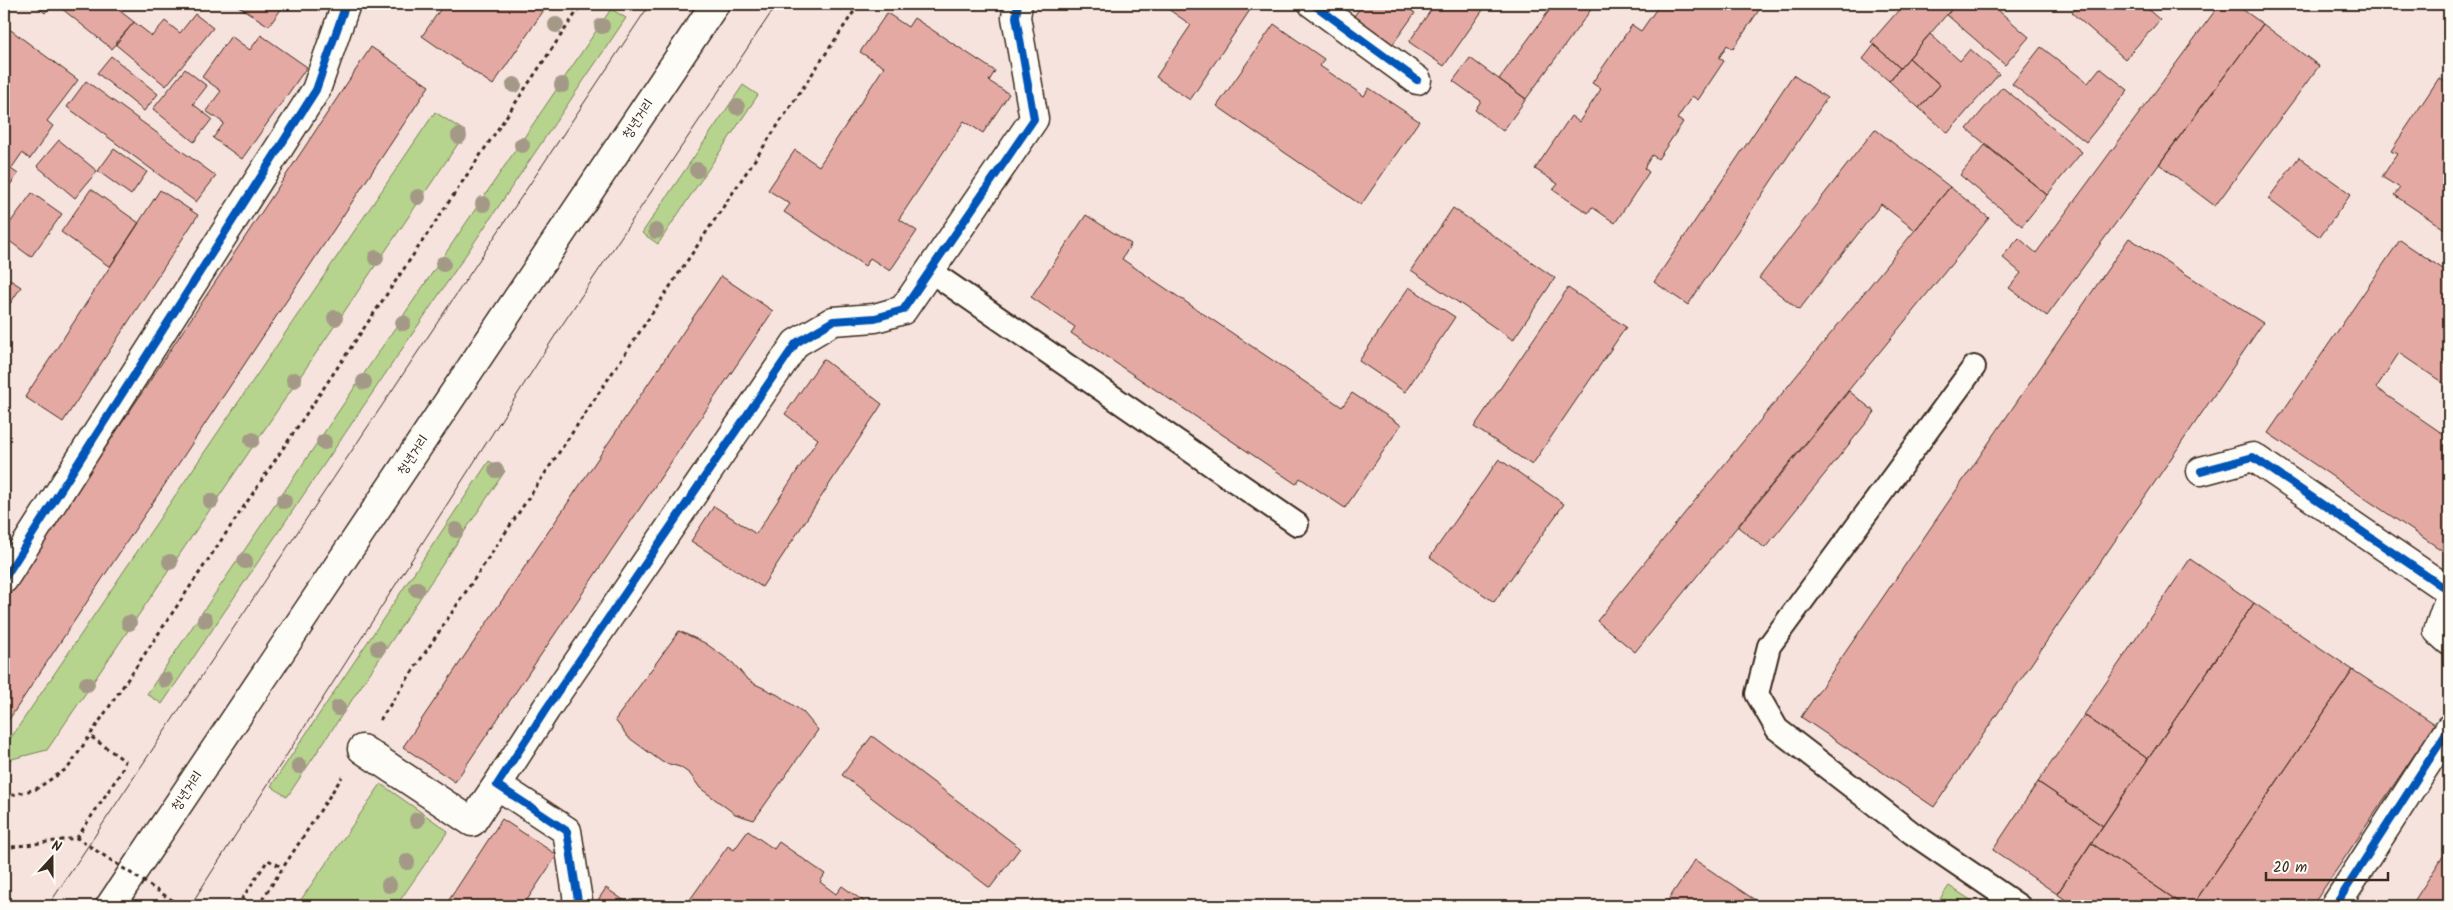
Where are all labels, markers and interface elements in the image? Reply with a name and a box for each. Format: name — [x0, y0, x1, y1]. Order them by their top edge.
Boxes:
street label: 청년거리 — [616, 94, 660, 144]
street label: 청년거리 — [391, 430, 435, 480]
street label: 청년거리 — [165, 766, 209, 816]
north arrow — [28, 832, 78, 882]
text: N — [48, 835, 65, 859]
scale bar — [2266, 850, 2388, 882]
text: 20 m — [2273, 856, 2307, 880]

